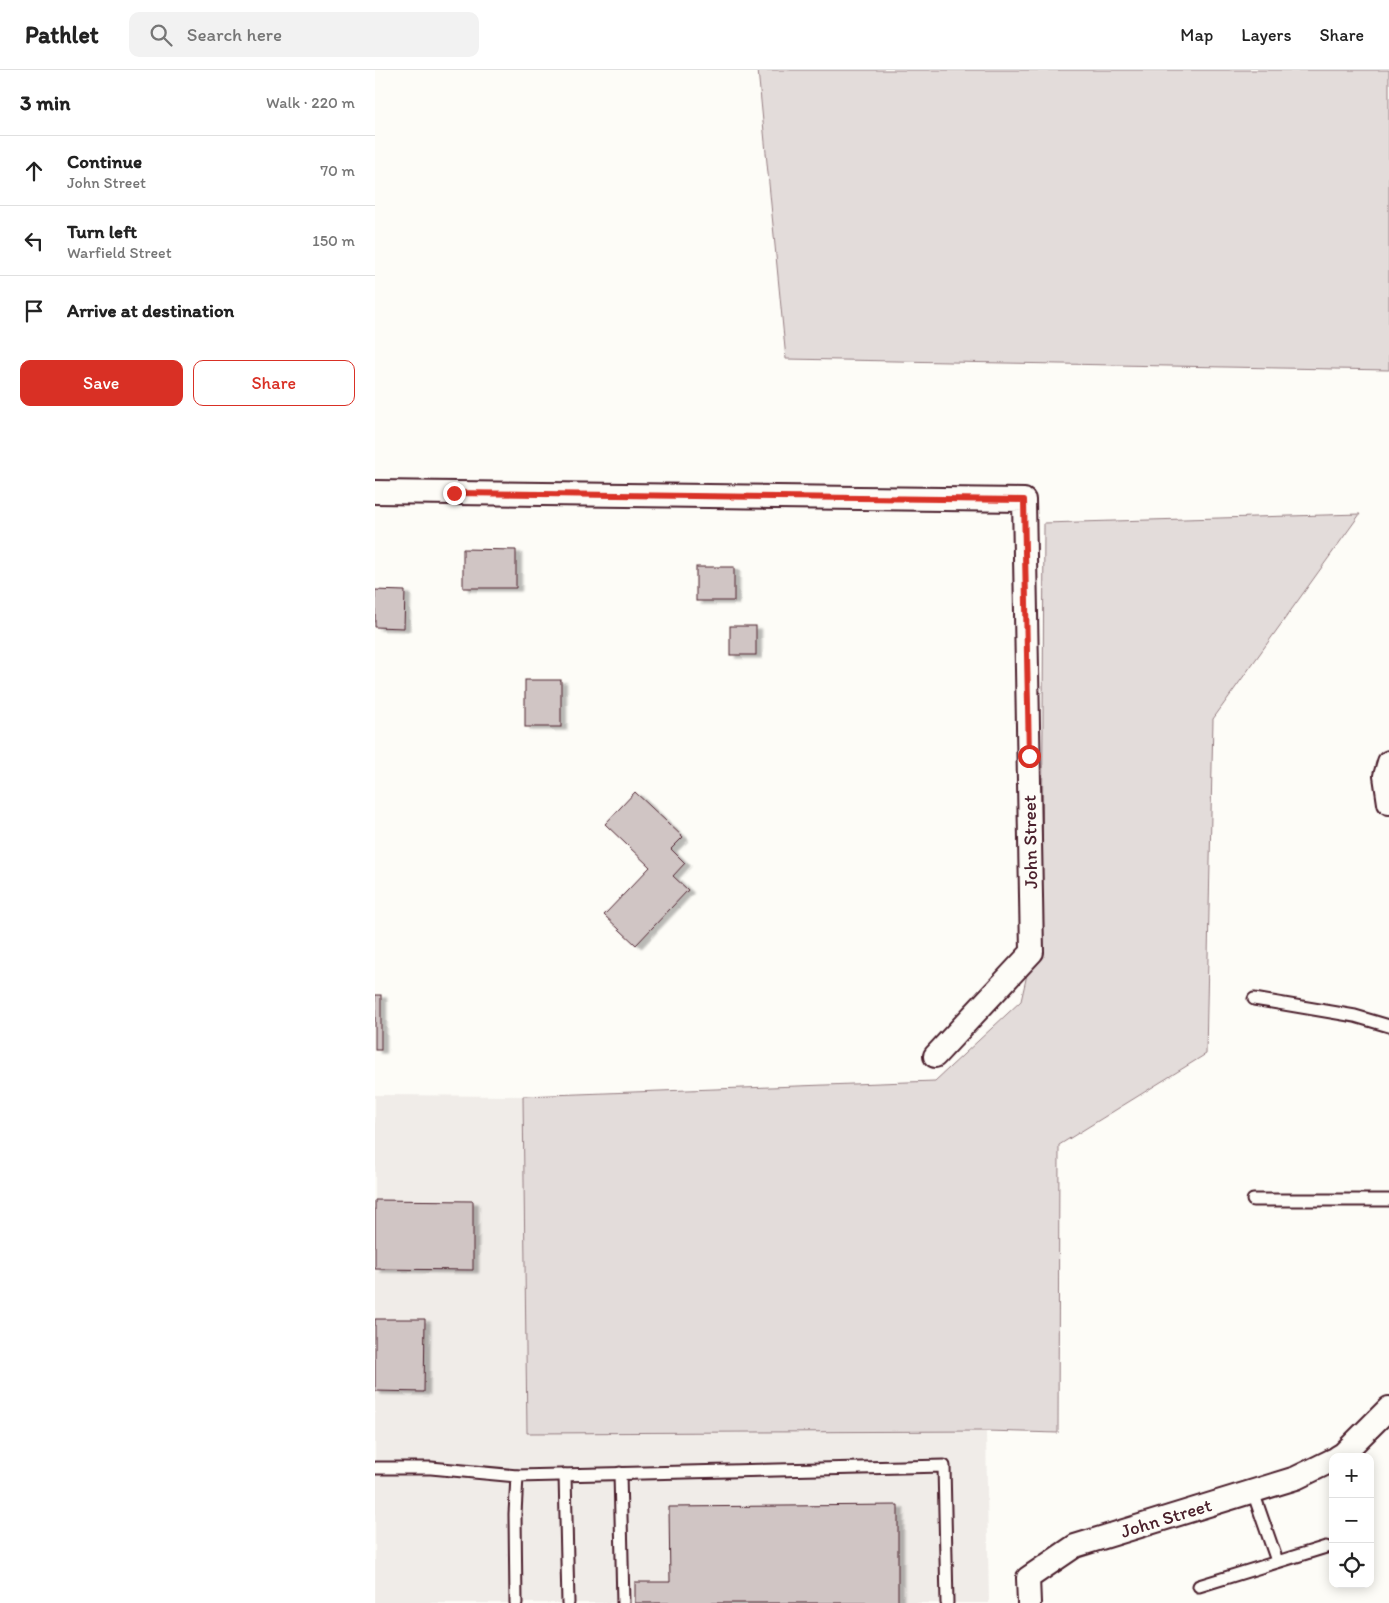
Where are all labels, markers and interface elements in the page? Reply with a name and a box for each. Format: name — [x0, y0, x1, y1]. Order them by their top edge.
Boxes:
search box — [129, 12, 479, 57]
text: Pathlet — [25, 20, 99, 49]
icon: search — [147, 21, 175, 49]
text: Search here — [187, 23, 282, 46]
text: Map — [1180, 24, 1213, 46]
text: Layers — [1241, 24, 1291, 46]
text: Share — [1319, 24, 1364, 46]
text: 3 min — [20, 90, 70, 115]
text: Walk · 220 m — [266, 93, 355, 112]
text: Continue — [67, 150, 142, 173]
icon: ahead — [20, 157, 48, 185]
text: 70 m — [320, 161, 355, 180]
text: John Street — [67, 173, 146, 192]
text: Turn left — [67, 220, 137, 243]
icon: left — [20, 227, 48, 255]
text: 150 m — [312, 231, 355, 250]
text: Warfield Street — [67, 243, 172, 262]
icon: arrive — [20, 297, 48, 325]
text: Arrive at destination — [67, 299, 234, 322]
button: Save — [20, 360, 183, 406]
button: Share — [193, 360, 355, 406]
route end — [443, 482, 466, 505]
route start — [1018, 745, 1041, 768]
street label: John Street — [1018, 795, 1042, 889]
map controls — [1329, 1453, 1374, 1588]
button: + — [1329, 1453, 1374, 1498]
street label: John Street — [1118, 1493, 1214, 1543]
button: − — [1329, 1498, 1374, 1543]
button: locate — [1329, 1543, 1374, 1588]

